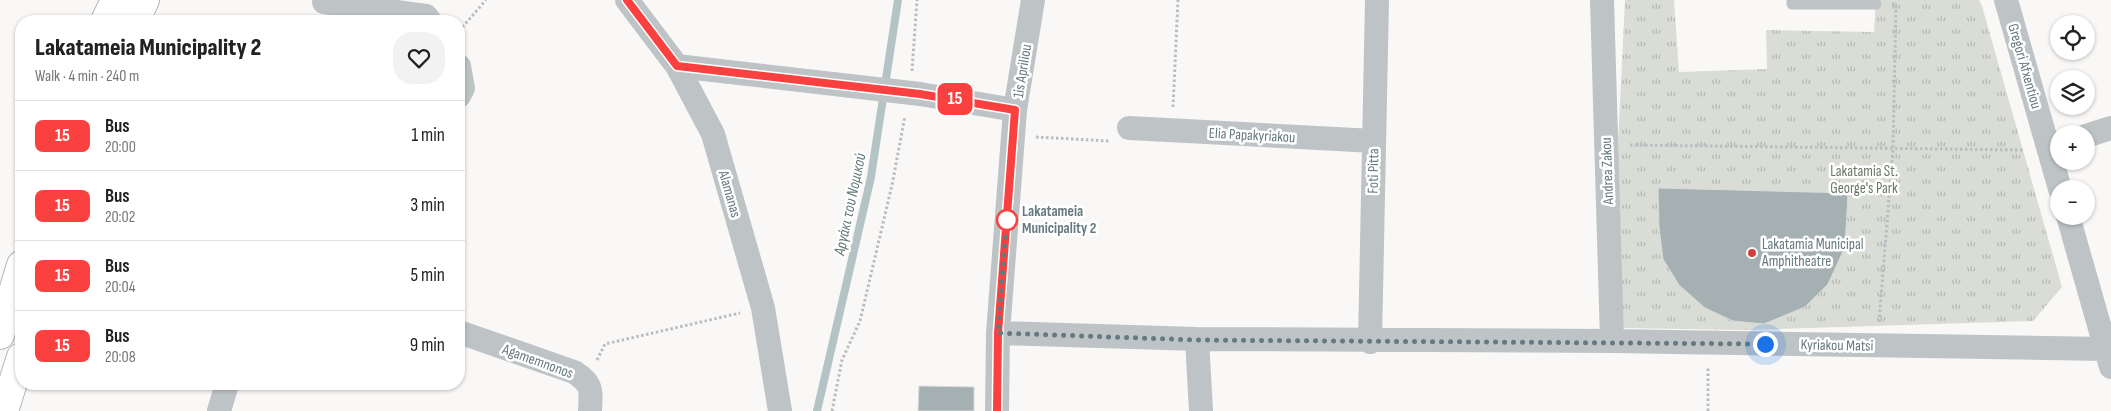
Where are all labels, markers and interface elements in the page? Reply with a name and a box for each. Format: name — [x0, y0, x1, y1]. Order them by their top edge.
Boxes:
map controls — [2050, 15, 2095, 225]
button: locate — [2050, 15, 2095, 60]
street label: Gregori Afxentiou — [2003, 21, 2046, 111]
button: heart — [393, 32, 445, 84]
text: Lakatameia Municipality 2 — [35, 33, 261, 62]
street label: 1is Apriliou — [1009, 43, 1036, 99]
text: Walk · 4 min · 240 m — [35, 67, 139, 86]
button: layers — [2050, 70, 2095, 115]
line badge: 15 — [932, 83, 978, 115]
text: 15 — [948, 88, 963, 109]
text: Bus — [105, 115, 130, 138]
text: 1 min — [411, 124, 445, 147]
street label: Elia Papakyriakou — [1208, 124, 1296, 147]
text: 15 — [55, 125, 70, 146]
button: + — [2050, 125, 2095, 170]
street label: Andrea Zakou — [1597, 137, 1618, 206]
text: 20:00 — [105, 138, 136, 157]
street label: Foti Pitta — [1364, 148, 1383, 194]
water label: Αργάκι του Νομικού — [830, 151, 871, 258]
park label: Lakatamia St. George's Park — [1830, 162, 1898, 198]
street label: Alamanas — [713, 167, 745, 220]
button: − — [2050, 180, 2095, 225]
text: Bus — [105, 185, 130, 208]
text: 3 min — [410, 194, 445, 217]
text: 15 — [55, 195, 70, 216]
place label: Lakatameia Municipality 2 — [1022, 202, 1096, 238]
text: 20:02 — [105, 208, 135, 227]
marker: Lakatameia Municipality 2 — [996, 209, 1018, 231]
place label: Lakatamia Municipal Amphitheatre — [1761, 235, 1864, 271]
marker: Lakatamia Municipal Amphitheatre — [1746, 247, 1758, 259]
text: Bus — [105, 255, 130, 278]
text: 5 min — [410, 264, 445, 287]
text: 15 — [55, 265, 70, 286]
text: 20:04 — [105, 278, 135, 297]
text: Bus — [105, 325, 130, 348]
your location — [1753, 332, 1778, 357]
text: 9 min — [410, 334, 445, 357]
text: 15 — [55, 335, 70, 356]
street label: Kyriakou Matsi — [1800, 335, 1874, 356]
street label: Agamemnonos — [499, 340, 576, 383]
text: 20:08 — [105, 348, 136, 367]

